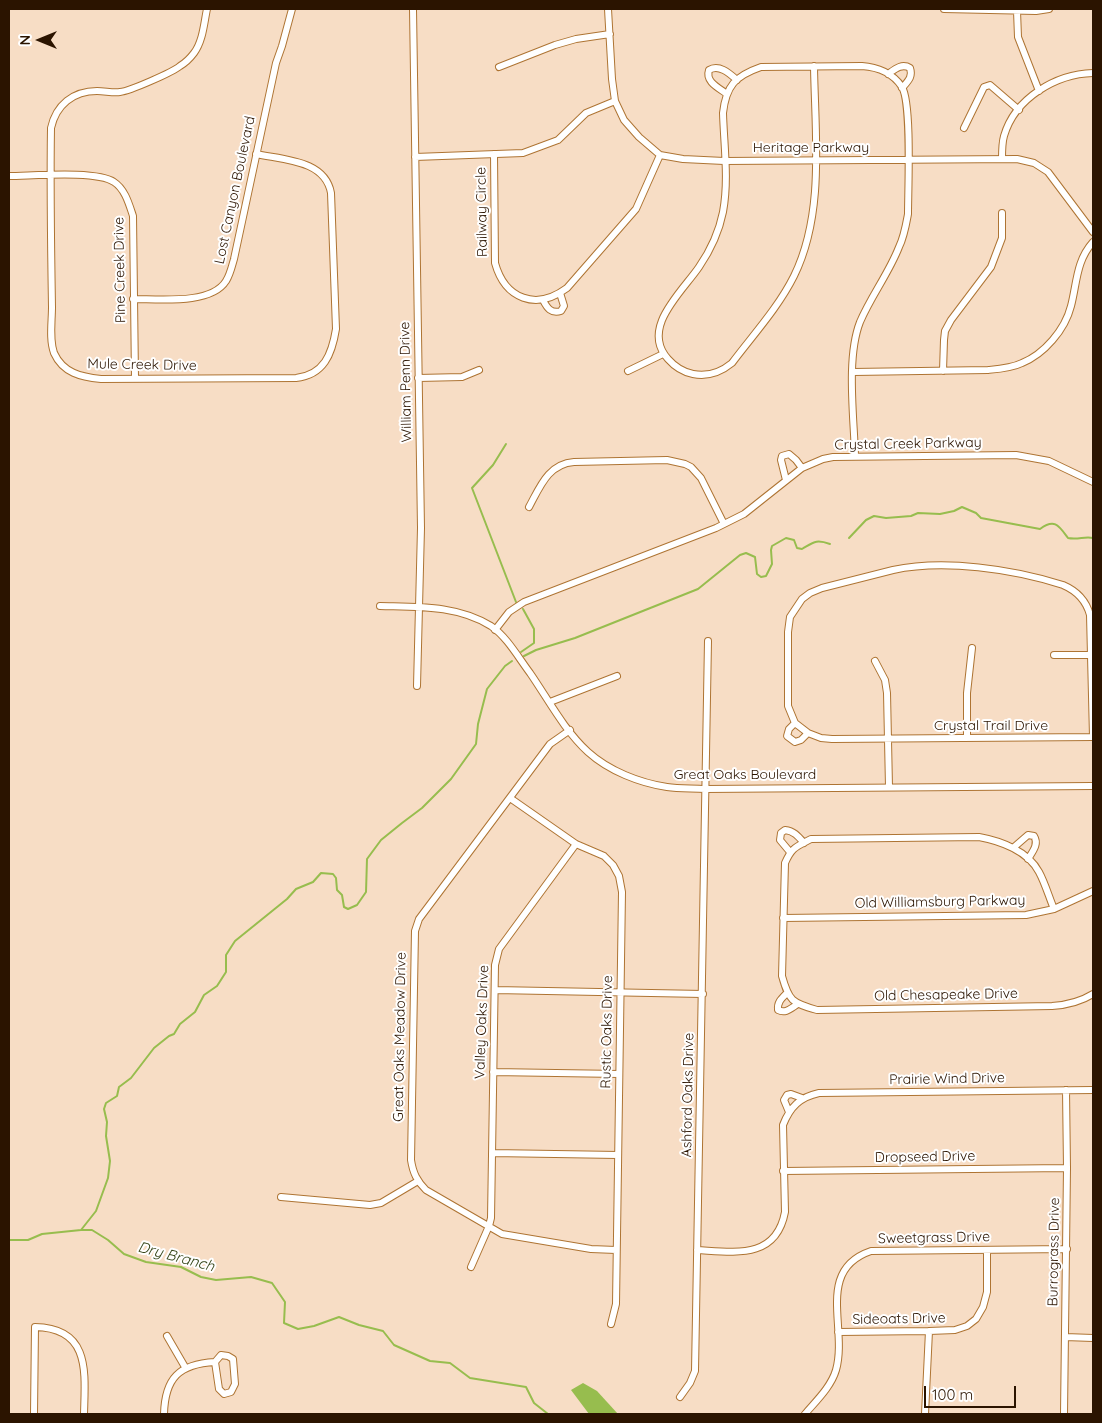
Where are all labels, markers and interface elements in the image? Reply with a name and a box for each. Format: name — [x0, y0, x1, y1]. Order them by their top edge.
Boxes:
north arrow — [15, 15, 65, 65]
text: N — [16, 35, 34, 45]
street label: Lost Canyon Boulevard — [211, 114, 259, 266]
street label: Heritage Parkway — [753, 140, 869, 156]
street label: Railway Circle — [473, 167, 491, 257]
street label: Pine Creek Drive — [111, 217, 129, 323]
street label: William Penn Drive — [397, 321, 415, 443]
street label: Mule Creek Drive — [87, 356, 197, 374]
street label: Crystal Creek Parkway — [834, 434, 982, 454]
street label: Crystal Trail Drive — [934, 718, 1048, 734]
street label: Great Oaks Boulevard — [674, 767, 816, 783]
street label: Old Williamsburg Parkway — [855, 892, 1025, 912]
street label: Great Oaks Meadow Drive — [390, 952, 410, 1122]
street label: Valley Oaks Drive — [472, 965, 492, 1079]
street label: Rustic Oaks Drive — [598, 975, 616, 1089]
street label: Old Chesapeake Drive — [874, 985, 1018, 1005]
street label: Ashford Oaks Drive — [679, 1033, 697, 1157]
street label: Prairie Wind Drive — [889, 1070, 1005, 1088]
street label: Dropseed Drive — [875, 1148, 975, 1166]
street label: Burrograss Drive — [1045, 1197, 1063, 1307]
street label: Sweetgrass Drive — [878, 1229, 990, 1247]
water label: Dry Branch — [136, 1238, 216, 1276]
street label: Sideoats Drive — [852, 1310, 946, 1328]
scale bar — [927, 1376, 1020, 1408]
text: 100 m — [932, 1385, 973, 1404]

